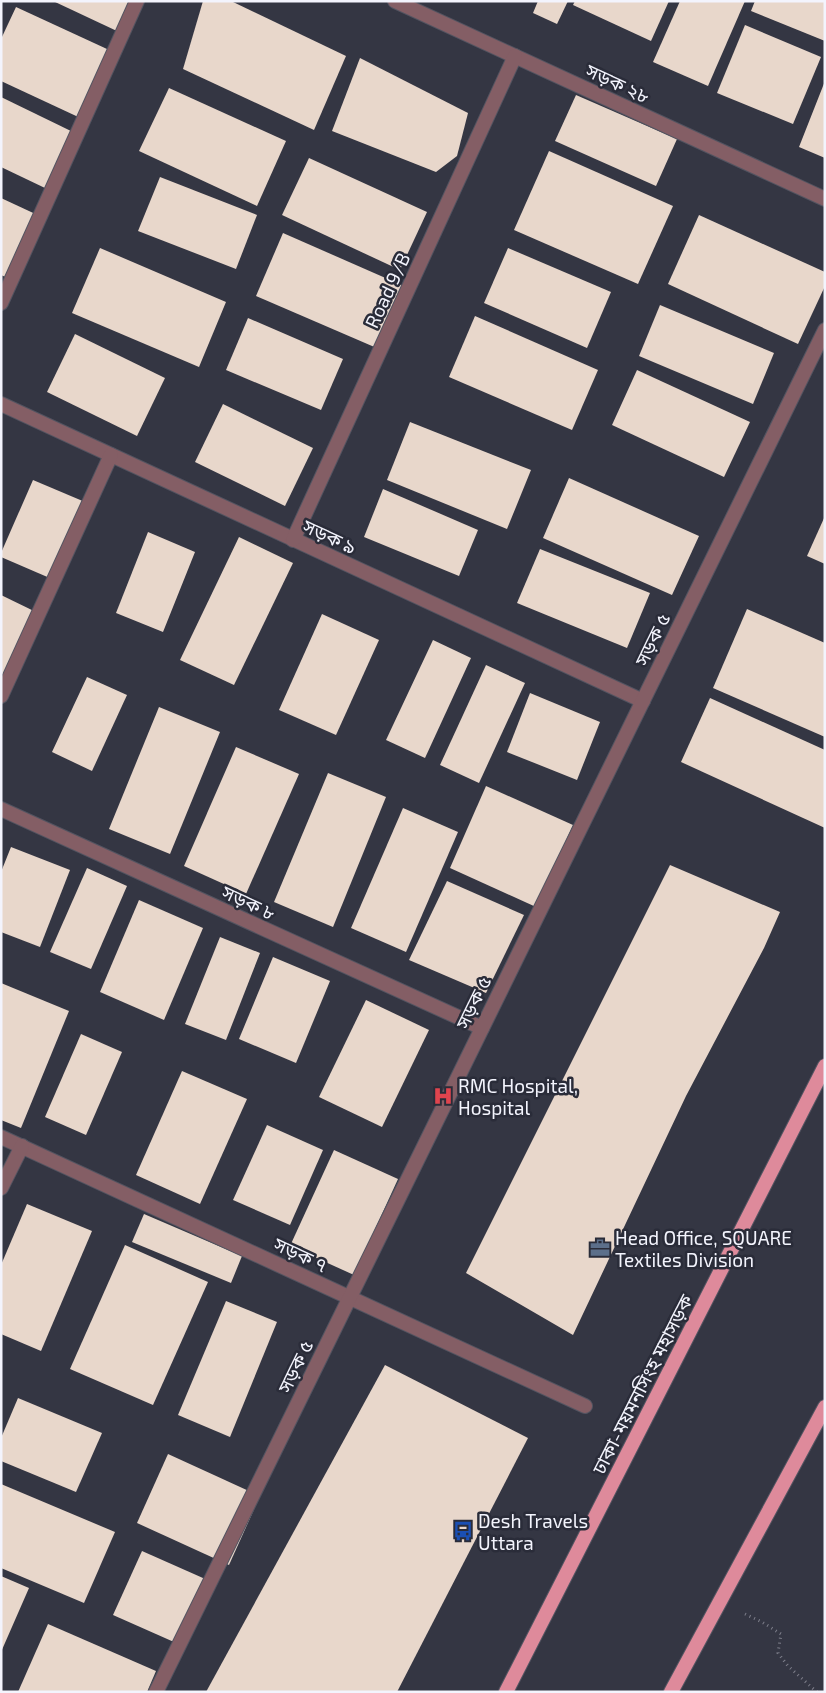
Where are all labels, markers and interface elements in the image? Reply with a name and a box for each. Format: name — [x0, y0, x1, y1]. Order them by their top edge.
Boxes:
street label: সড়ক ২৮ — [582, 58, 653, 108]
street label: Road 9/B — [360, 249, 414, 331]
street label: সড়ক ৯ — [299, 513, 360, 558]
street label: সড়ক ৫ — [629, 609, 675, 670]
street label: সড়ক ৮ — [218, 879, 279, 924]
street label: সড়ক ৫ — [450, 972, 496, 1033]
place label: RMC Hospital, Hospital — [458, 1074, 578, 1119]
hospital icon: RMC Hospital, Hospital — [432, 1085, 454, 1107]
place label: Head Office, SQUARE Textiles Division — [615, 1226, 792, 1271]
street label: সড়ক ৭ — [270, 1231, 331, 1276]
office icon: Head Office, SQUARE Textiles Division — [589, 1237, 611, 1259]
street label: ঢাকা-ময়মনসিংহ মহাসড়ক — [586, 1290, 698, 1478]
street label: সড়ক ৫ — [272, 1336, 318, 1397]
place label: Desh Travels Uttara — [478, 1509, 588, 1554]
bus stop icon: Desh Travels Uttara — [452, 1520, 474, 1542]

